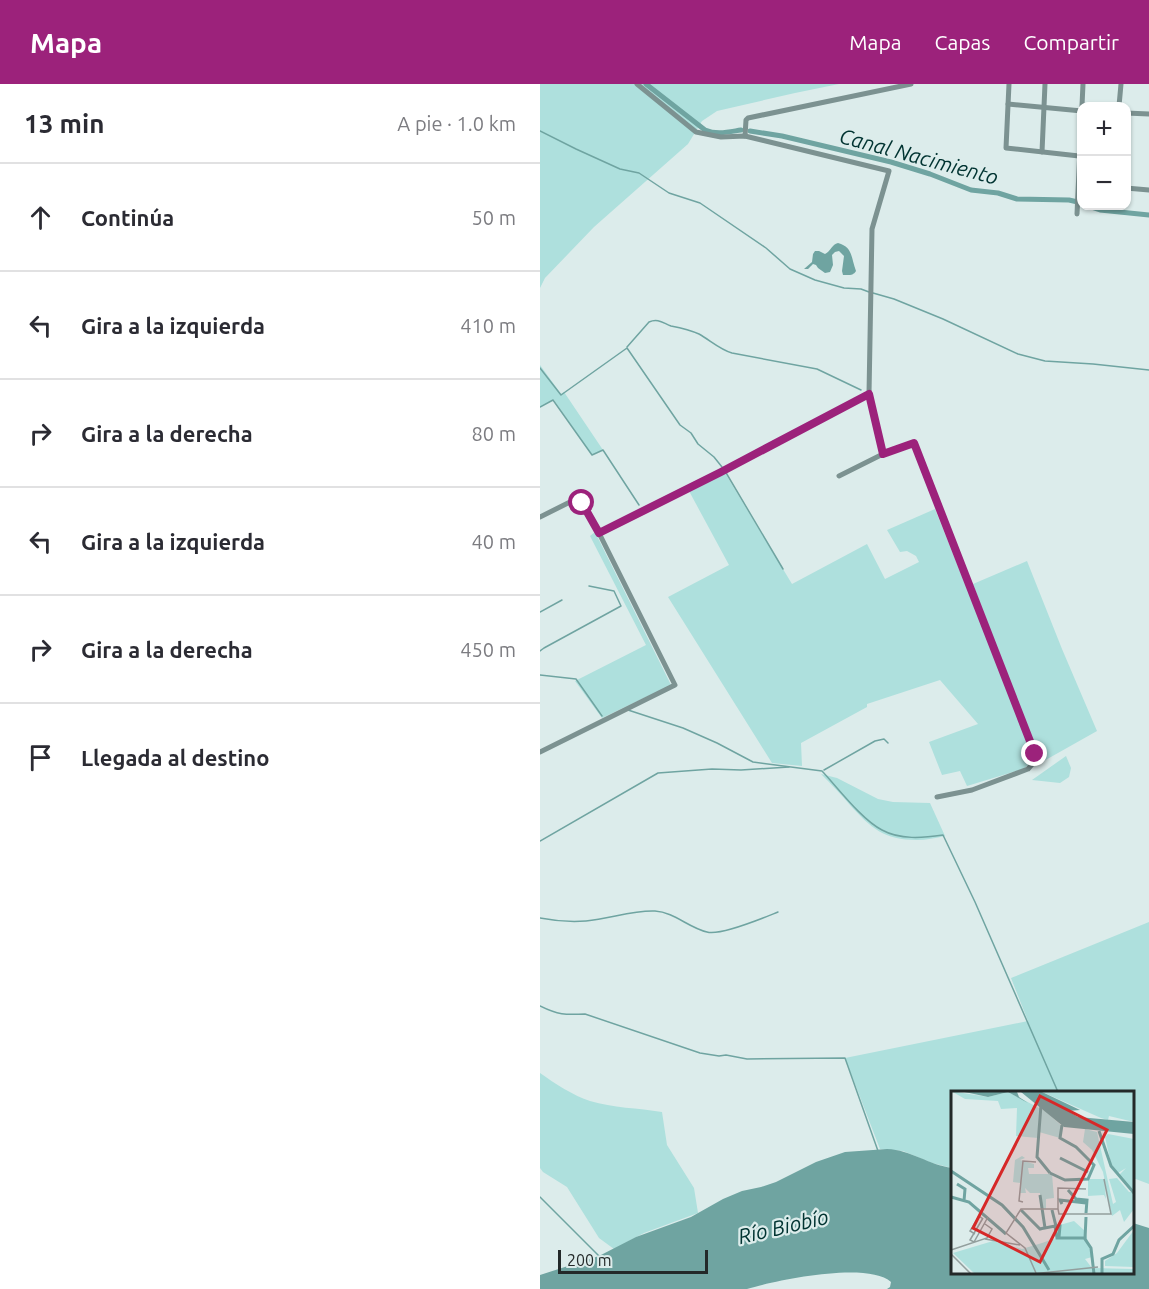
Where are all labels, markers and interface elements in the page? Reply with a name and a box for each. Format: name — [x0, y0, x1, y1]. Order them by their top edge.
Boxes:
text: Mapa — [30, 27, 102, 58]
text: Mapa — [849, 30, 901, 54]
text: Capas — [934, 30, 990, 54]
text: Compartir — [1023, 30, 1119, 54]
map controls — [1077, 102, 1131, 210]
button: + — [1077, 102, 1131, 156]
text: 13 min — [24, 109, 104, 138]
text: A pie · 1.0 km — [397, 112, 516, 135]
water label: Canal Nacimiento — [837, 123, 1001, 189]
button: − — [1077, 156, 1131, 210]
icon: ahead — [24, 201, 57, 234]
text: Continúa — [81, 205, 174, 230]
text: 50 m — [472, 206, 516, 229]
icon: left — [24, 309, 57, 342]
text: Gira a la izquierda — [81, 313, 265, 338]
text: 410 m — [460, 314, 516, 337]
icon: right — [24, 417, 57, 450]
text: Gira a la derecha — [81, 421, 253, 446]
text: 80 m — [472, 422, 516, 445]
route start — [568, 489, 594, 515]
icon: left — [24, 525, 57, 558]
text: Gira a la izquierda — [81, 529, 265, 554]
text: 40 m — [472, 530, 516, 553]
icon: right — [24, 633, 57, 666]
text: Gira a la derecha — [81, 637, 253, 662]
text: 450 m — [460, 638, 516, 661]
route end — [1021, 740, 1047, 766]
icon: arrive — [24, 741, 57, 774]
text: Llegada al destino — [81, 745, 269, 770]
inset map — [951, 1091, 1134, 1274]
water label: Río Biobío — [735, 1204, 831, 1248]
scale bar — [558, 1247, 708, 1274]
text: 200 m — [567, 1251, 612, 1269]

